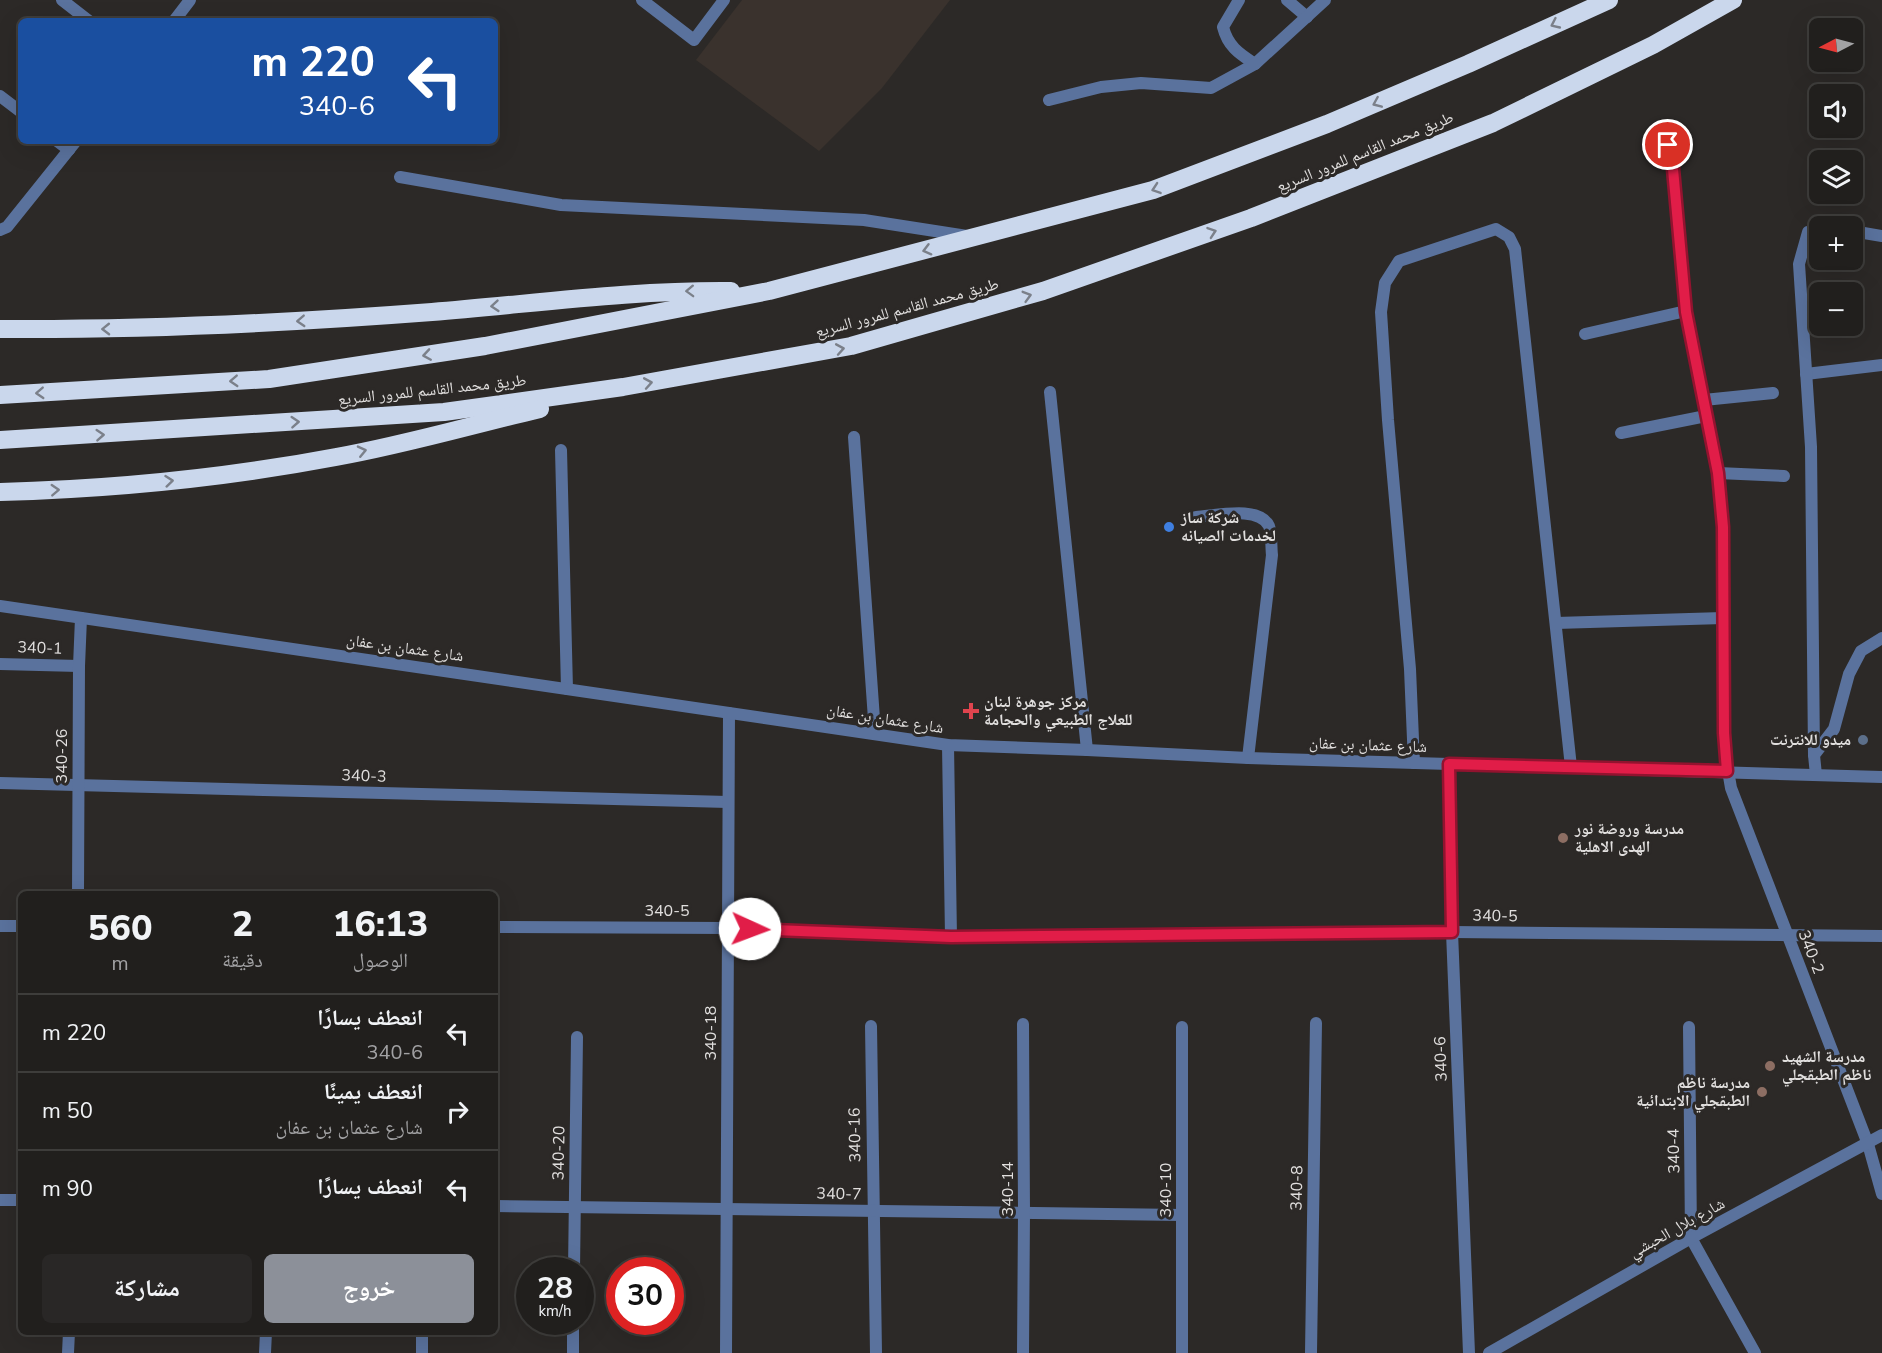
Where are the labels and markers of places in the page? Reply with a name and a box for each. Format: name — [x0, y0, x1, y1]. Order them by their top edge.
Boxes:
pin — [1642, 119, 1693, 170]
place label: شركة ساز لخدمات الصيانه — [1180, 507, 1276, 547]
marker: شركة ساز لخدمات الصيانه — [1162, 520, 1176, 534]
place label: مركز جوهرة لبنان للعلاج الطبيعي والحجامة — [984, 691, 1132, 732]
marker: مركز جوهرة لبنان للعلاج الطبيعي والحجامة — [962, 702, 980, 720]
place label: ميدو للانترنت — [1770, 729, 1851, 751]
marker: ميدو للانترنت — [1856, 733, 1870, 747]
place label: مدرسة وروضة نور الهدى الاهلية — [1574, 818, 1684, 858]
marker: مدرسة وروضة نور الهدى الاهلية — [1556, 831, 1570, 845]
place label: مدرسة الشهيد ناظم الطبقجلي — [1782, 1046, 1871, 1087]
marker: مدرسة الشهيد ناظم الطبقجلي — [1763, 1059, 1777, 1073]
place label: مدرسة ناظم الطبقجلي الابتدائية — [1636, 1072, 1750, 1113]
marker: مدرسة ناظم الطبقجلي الابتدائية — [1755, 1085, 1769, 1099]

